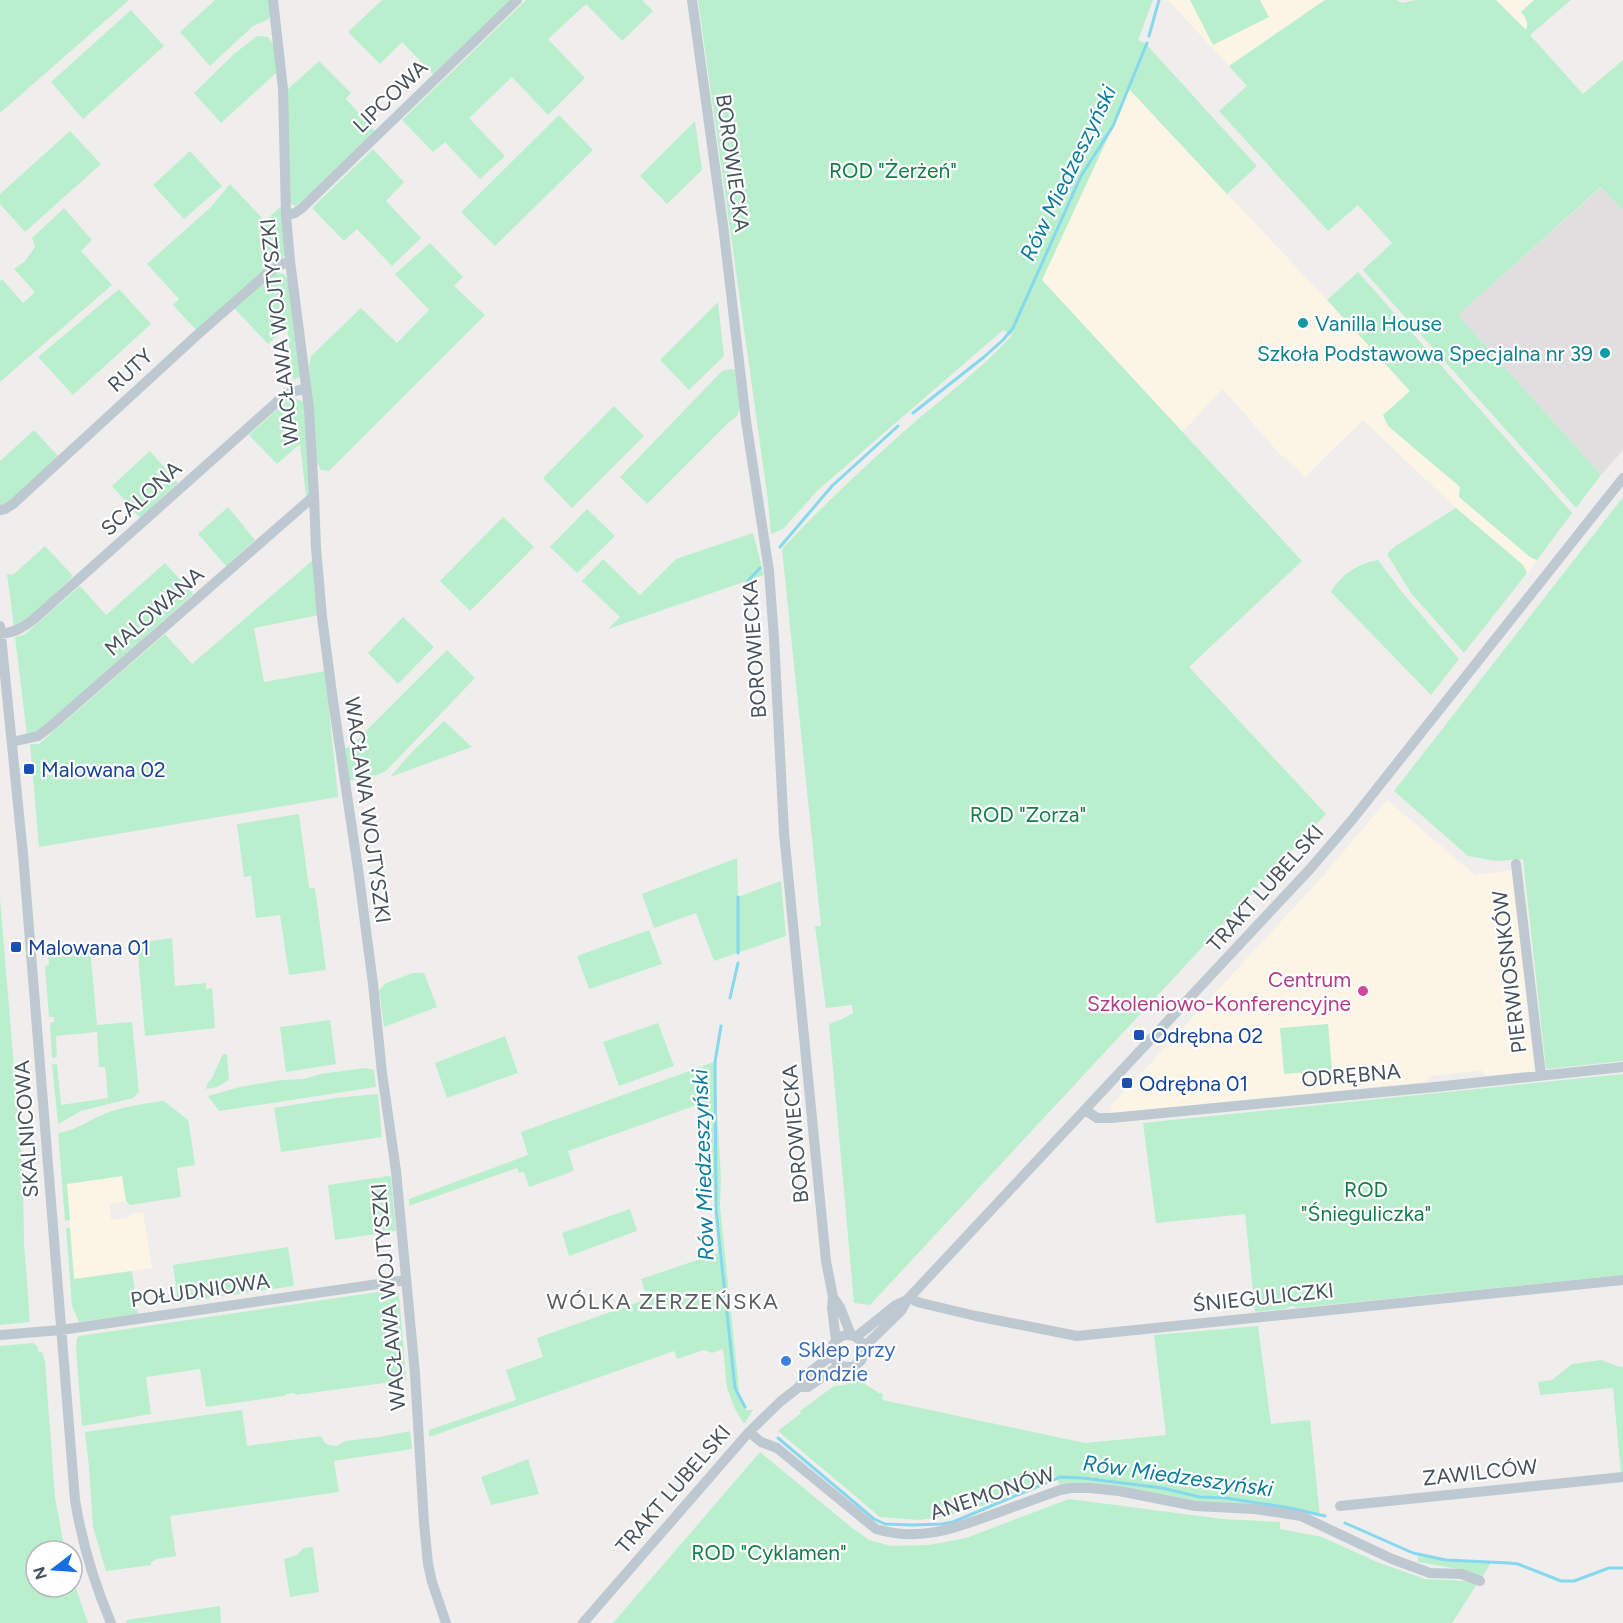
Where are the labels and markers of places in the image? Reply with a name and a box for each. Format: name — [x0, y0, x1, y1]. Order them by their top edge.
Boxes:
place label: Vanilla House — [1315, 311, 1442, 336]
marker: Vanilla House — [1296, 316, 1310, 330]
place label: Szkoła Podstawowa Specjalna nr 39 — [1257, 341, 1593, 366]
marker: Szkoła Podstawowa Specjalna nr 39 — [1598, 346, 1612, 360]
place label: Malowana 02 — [41, 757, 166, 782]
marker: Malowana 02 — [22, 762, 36, 776]
place label: Malowana 01 — [28, 935, 150, 960]
marker: Malowana 01 — [9, 940, 23, 954]
place label: Centrum Szkoleniowo-Konferencyjne — [1087, 967, 1351, 1016]
marker: Centrum Szkoleniowo-Konferencyjne — [1356, 984, 1370, 998]
place label: Odrębna 02 — [1151, 1023, 1263, 1048]
marker: Odrębna 02 — [1132, 1028, 1146, 1042]
place label: Odrębna 01 — [1139, 1071, 1248, 1096]
marker: Odrębna 01 — [1120, 1076, 1134, 1090]
place label: Sklep przy rondzie — [798, 1337, 896, 1386]
marker: Sklep przy rondzie — [779, 1354, 793, 1368]

